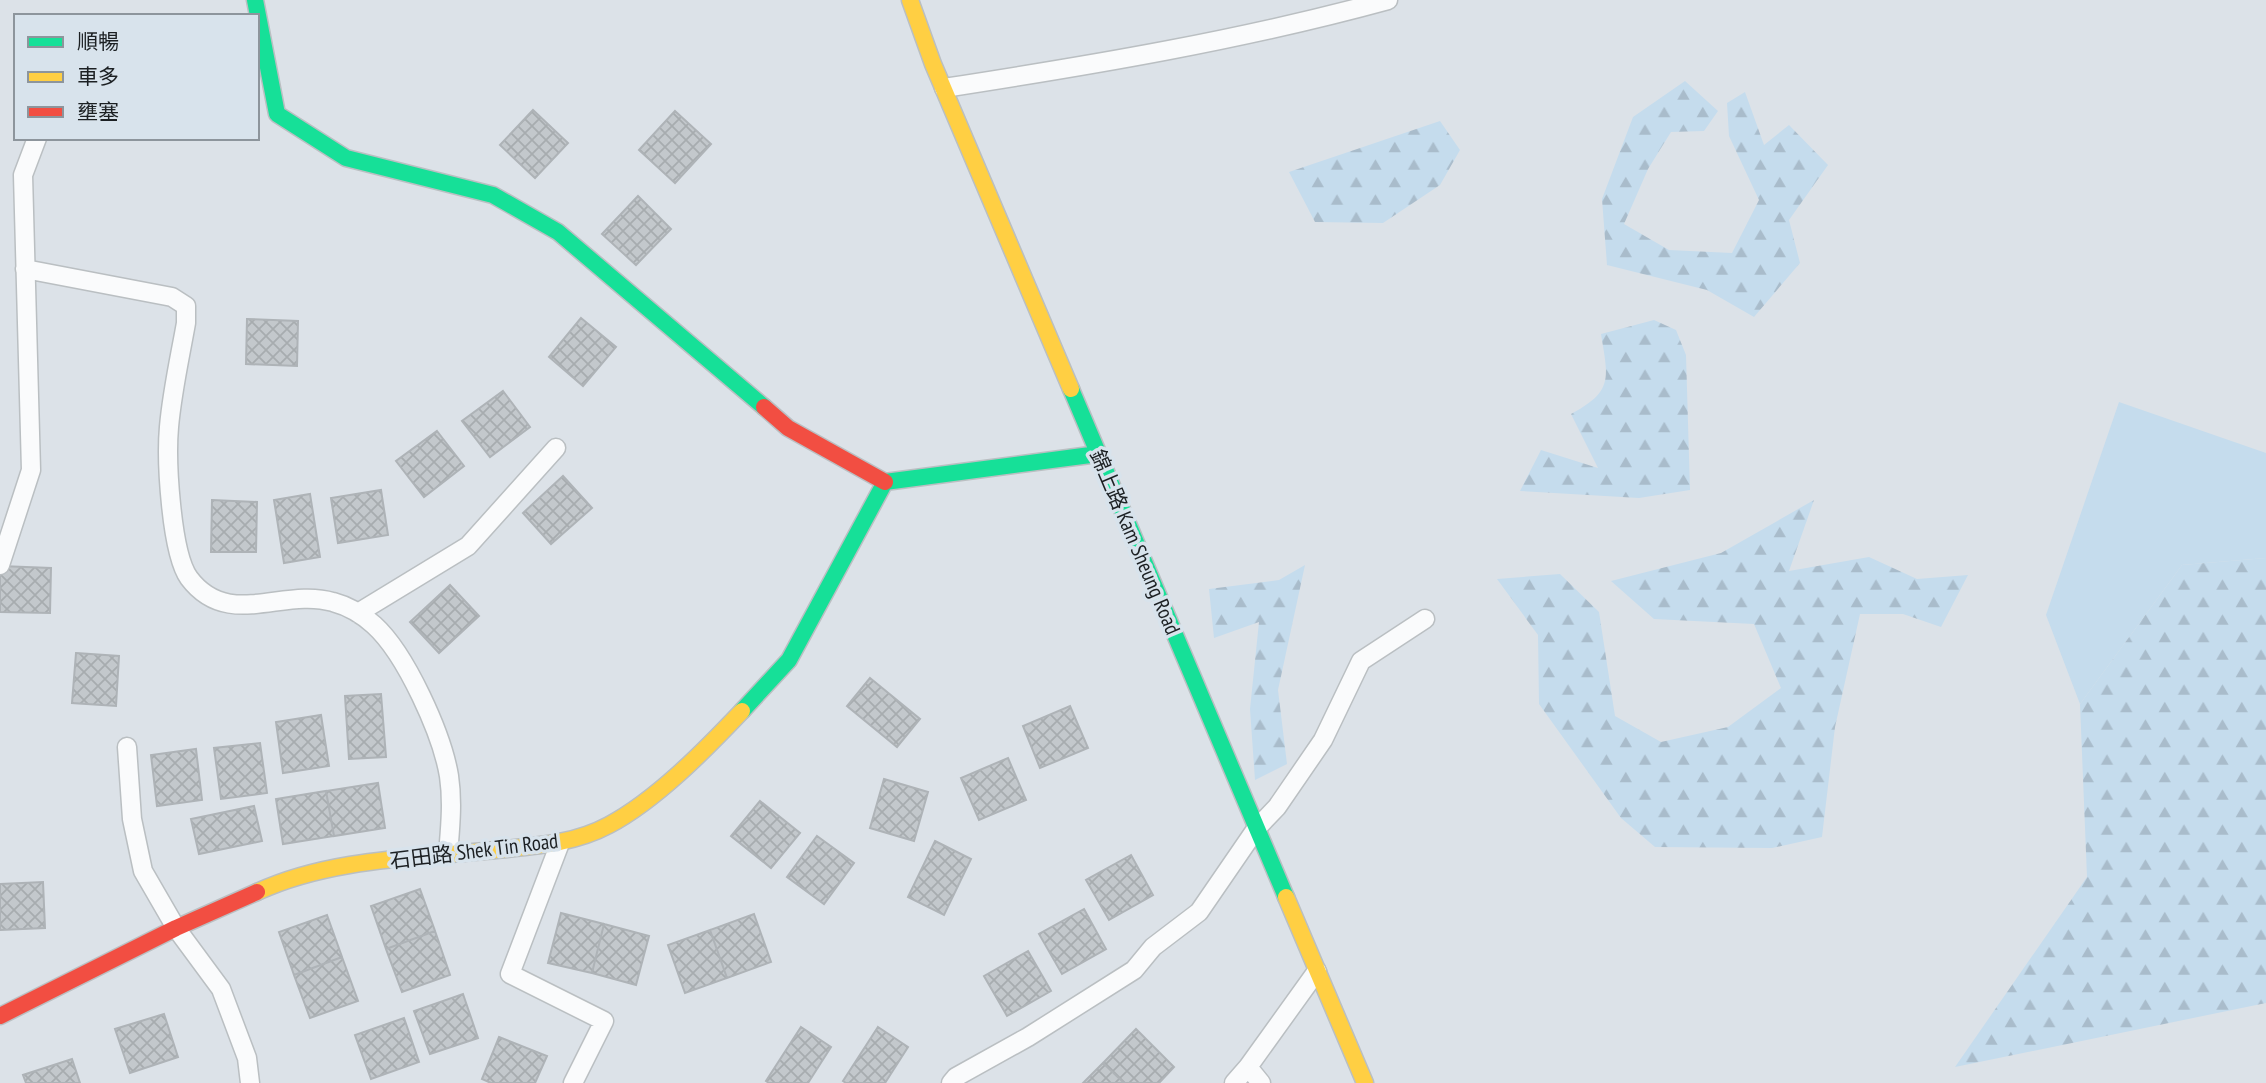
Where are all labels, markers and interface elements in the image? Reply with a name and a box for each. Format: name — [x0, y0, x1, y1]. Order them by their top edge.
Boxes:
legend — [14, 14, 259, 140]
text: 順暢 — [77, 28, 119, 55]
text: 車多 — [77, 63, 119, 90]
text: 壅塞 — [77, 98, 119, 125]
street label: 錦上路 Kam Sheung Road — [1084, 445, 1187, 638]
street label: 石田路 Shek Tin Road — [388, 827, 560, 874]

